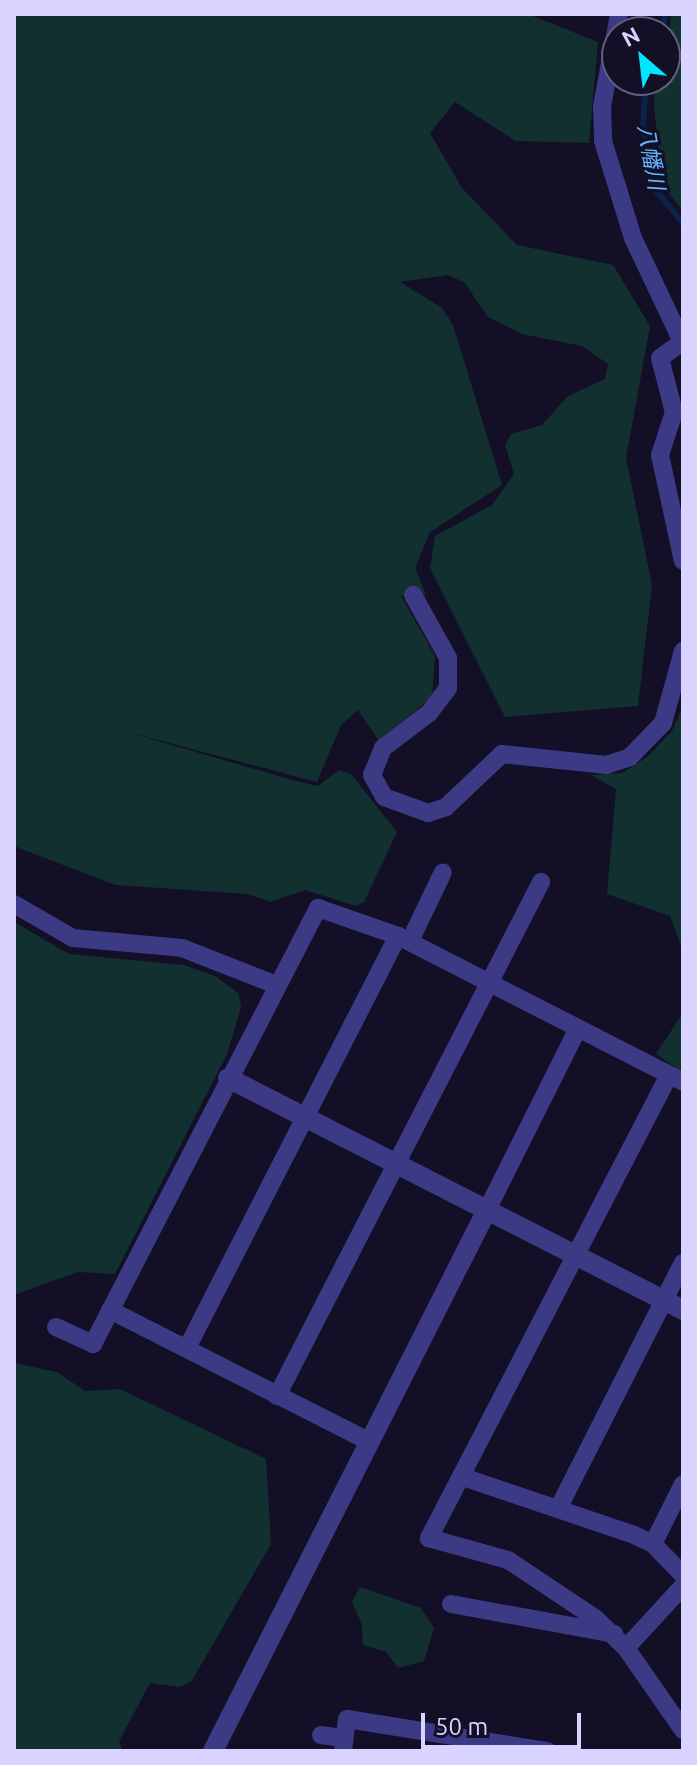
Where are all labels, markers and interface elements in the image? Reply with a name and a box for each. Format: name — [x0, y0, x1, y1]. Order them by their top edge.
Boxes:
north arrow — [601, 16, 681, 96]
text: N — [617, 21, 644, 51]
water label: 八幡川 — [633, 122, 671, 192]
scale bar — [425, 1697, 585, 1747]
text: 50 m — [435, 1713, 488, 1740]

